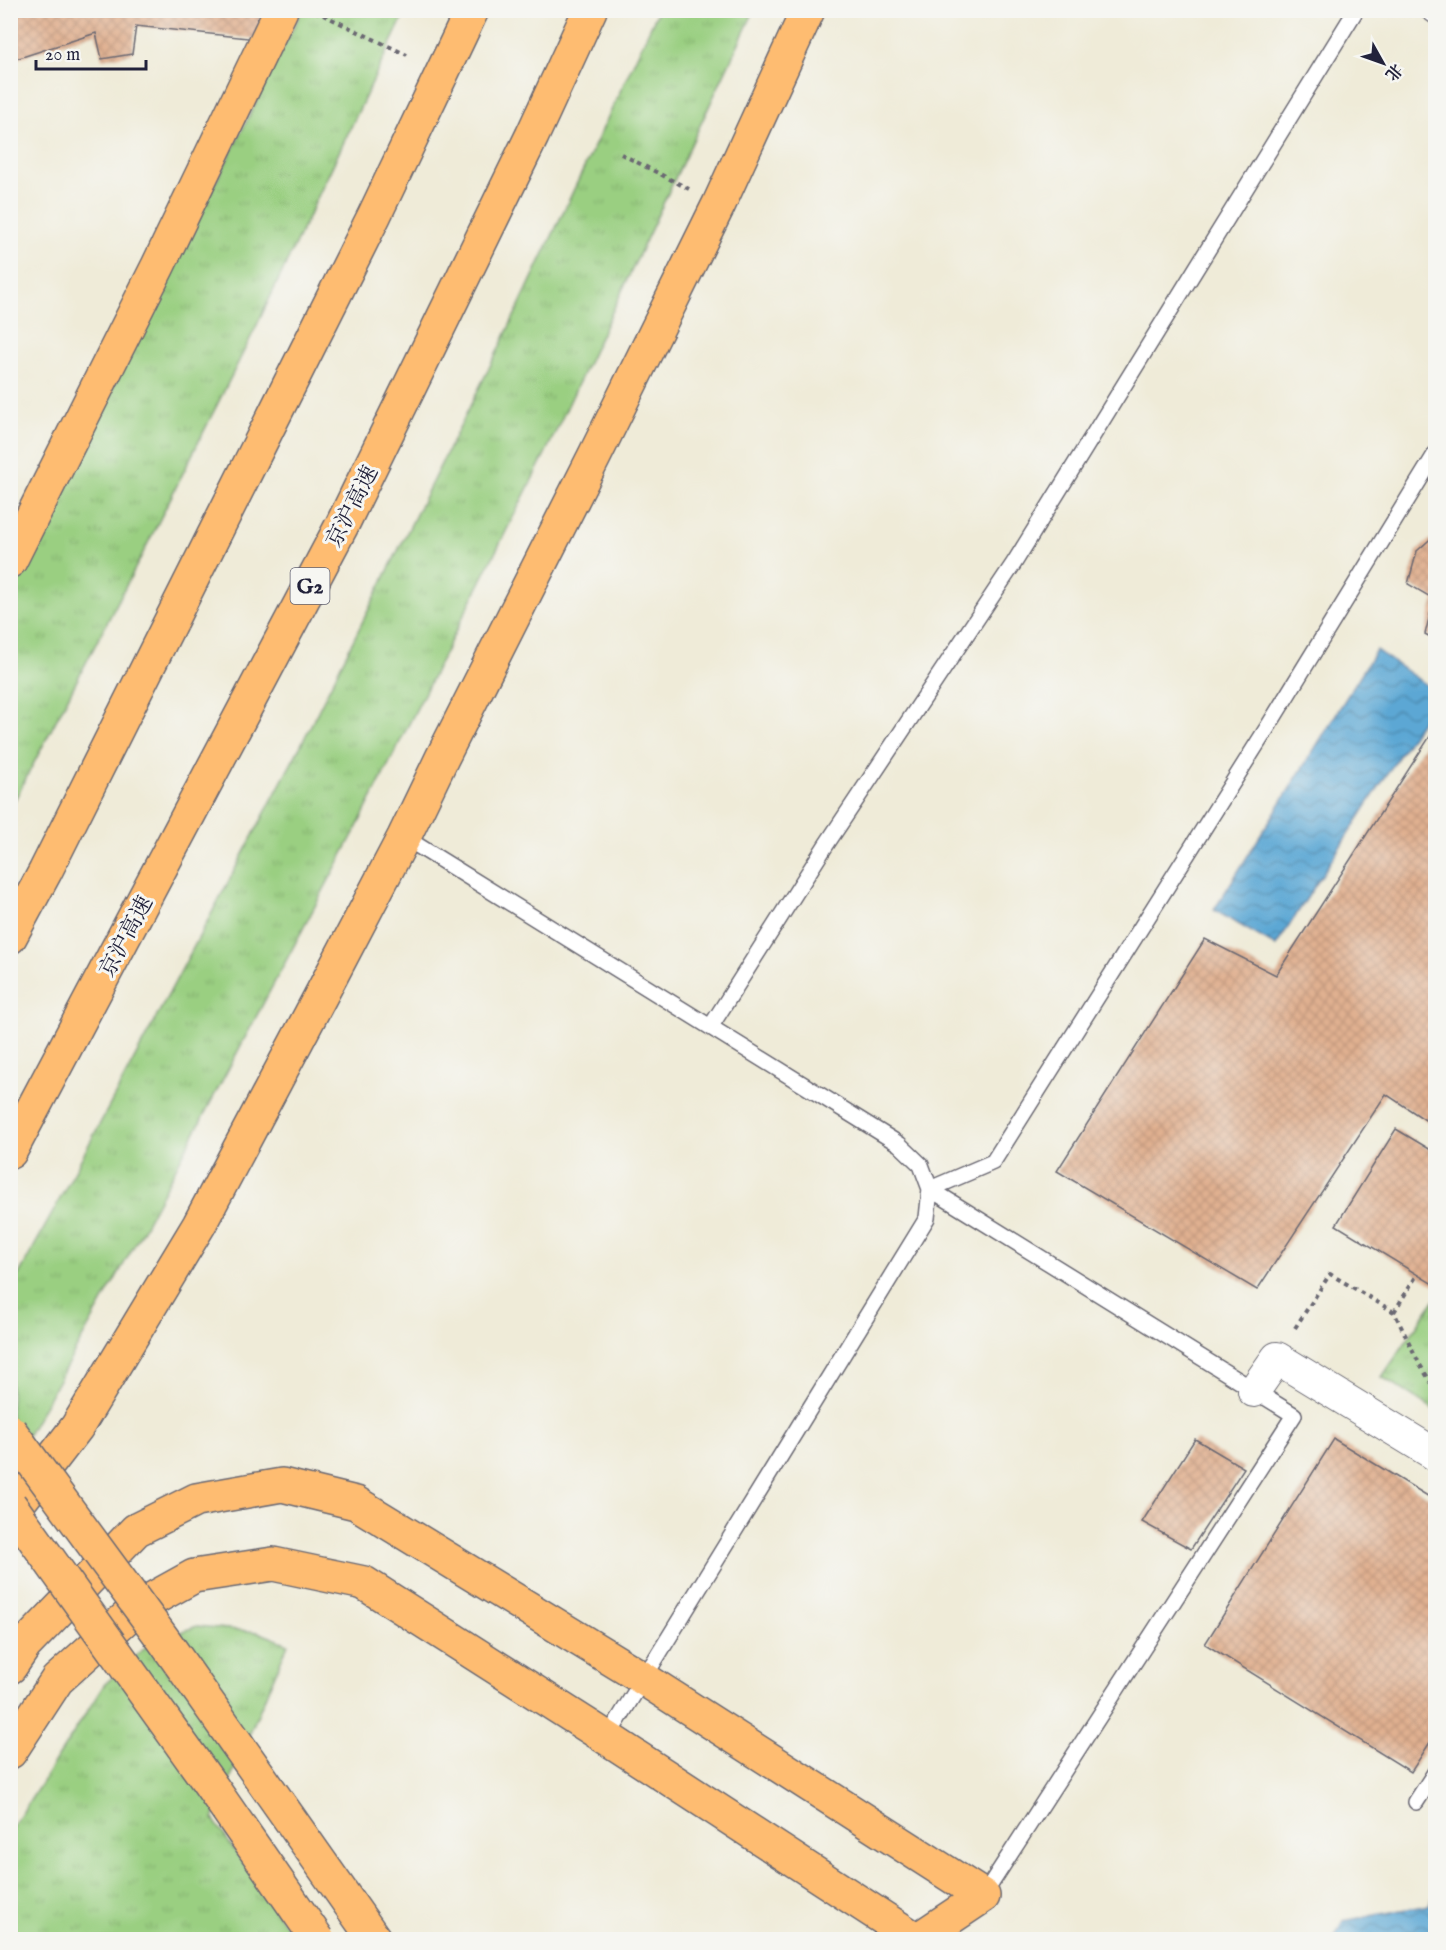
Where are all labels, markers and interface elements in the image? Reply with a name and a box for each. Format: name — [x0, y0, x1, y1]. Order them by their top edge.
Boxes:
scale bar — [36, 33, 146, 71]
north arrow — [1353, 33, 1413, 93]
text: 20 m — [45, 44, 80, 67]
text: 北 — [1380, 59, 1406, 84]
street label: 京沪高速 — [320, 461, 385, 552]
road number: G2 — [290, 568, 330, 604]
street label: 京沪高速 — [94, 892, 160, 982]

